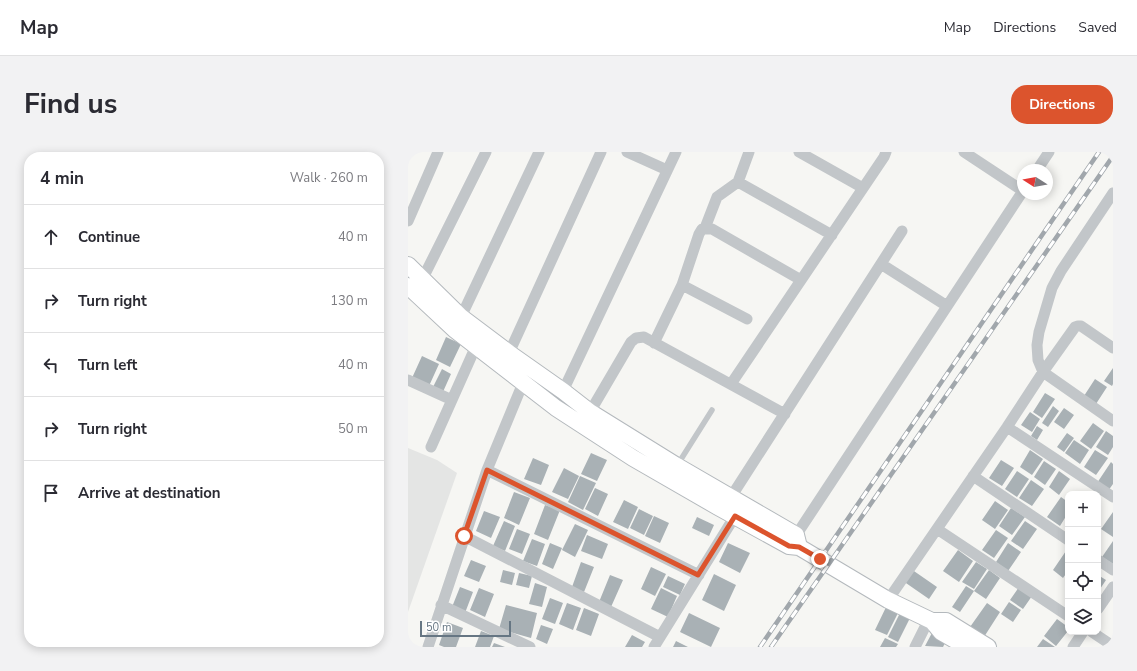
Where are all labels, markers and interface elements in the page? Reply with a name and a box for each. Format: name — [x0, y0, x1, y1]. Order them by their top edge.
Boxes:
text: Map — [20, 15, 58, 41]
text: Map — [944, 18, 971, 37]
text: Directions — [993, 18, 1056, 37]
text: Saved — [1078, 18, 1117, 37]
text: Find us — [24, 85, 118, 123]
button: Directions — [1011, 85, 1113, 124]
north arrow — [1017, 164, 1053, 200]
text: 4 min — [40, 167, 84, 190]
text: Walk · 260 m — [290, 169, 368, 187]
icon: ahead — [40, 226, 62, 248]
text: Continue — [78, 227, 140, 247]
text: 40 m — [338, 228, 368, 246]
icon: right — [40, 290, 62, 312]
text: Turn right — [78, 291, 147, 311]
text: 130 m — [330, 292, 368, 310]
icon: left — [40, 354, 62, 376]
text: Turn left — [78, 355, 137, 375]
text: 40 m — [338, 356, 368, 374]
icon: right — [40, 418, 62, 440]
text: Turn right — [78, 419, 147, 439]
text: 50 m — [338, 420, 368, 438]
icon: arrive — [40, 482, 62, 504]
text: Arrive at destination — [78, 483, 221, 503]
map controls — [1065, 491, 1101, 635]
button: + — [1065, 491, 1101, 527]
route start — [455, 527, 473, 545]
button: − — [1065, 527, 1101, 563]
route end — [811, 550, 829, 568]
button: locate — [1065, 563, 1101, 599]
button: layers — [1065, 599, 1101, 635]
scale bar — [420, 619, 511, 638]
text: 50 m — [426, 620, 451, 635]

